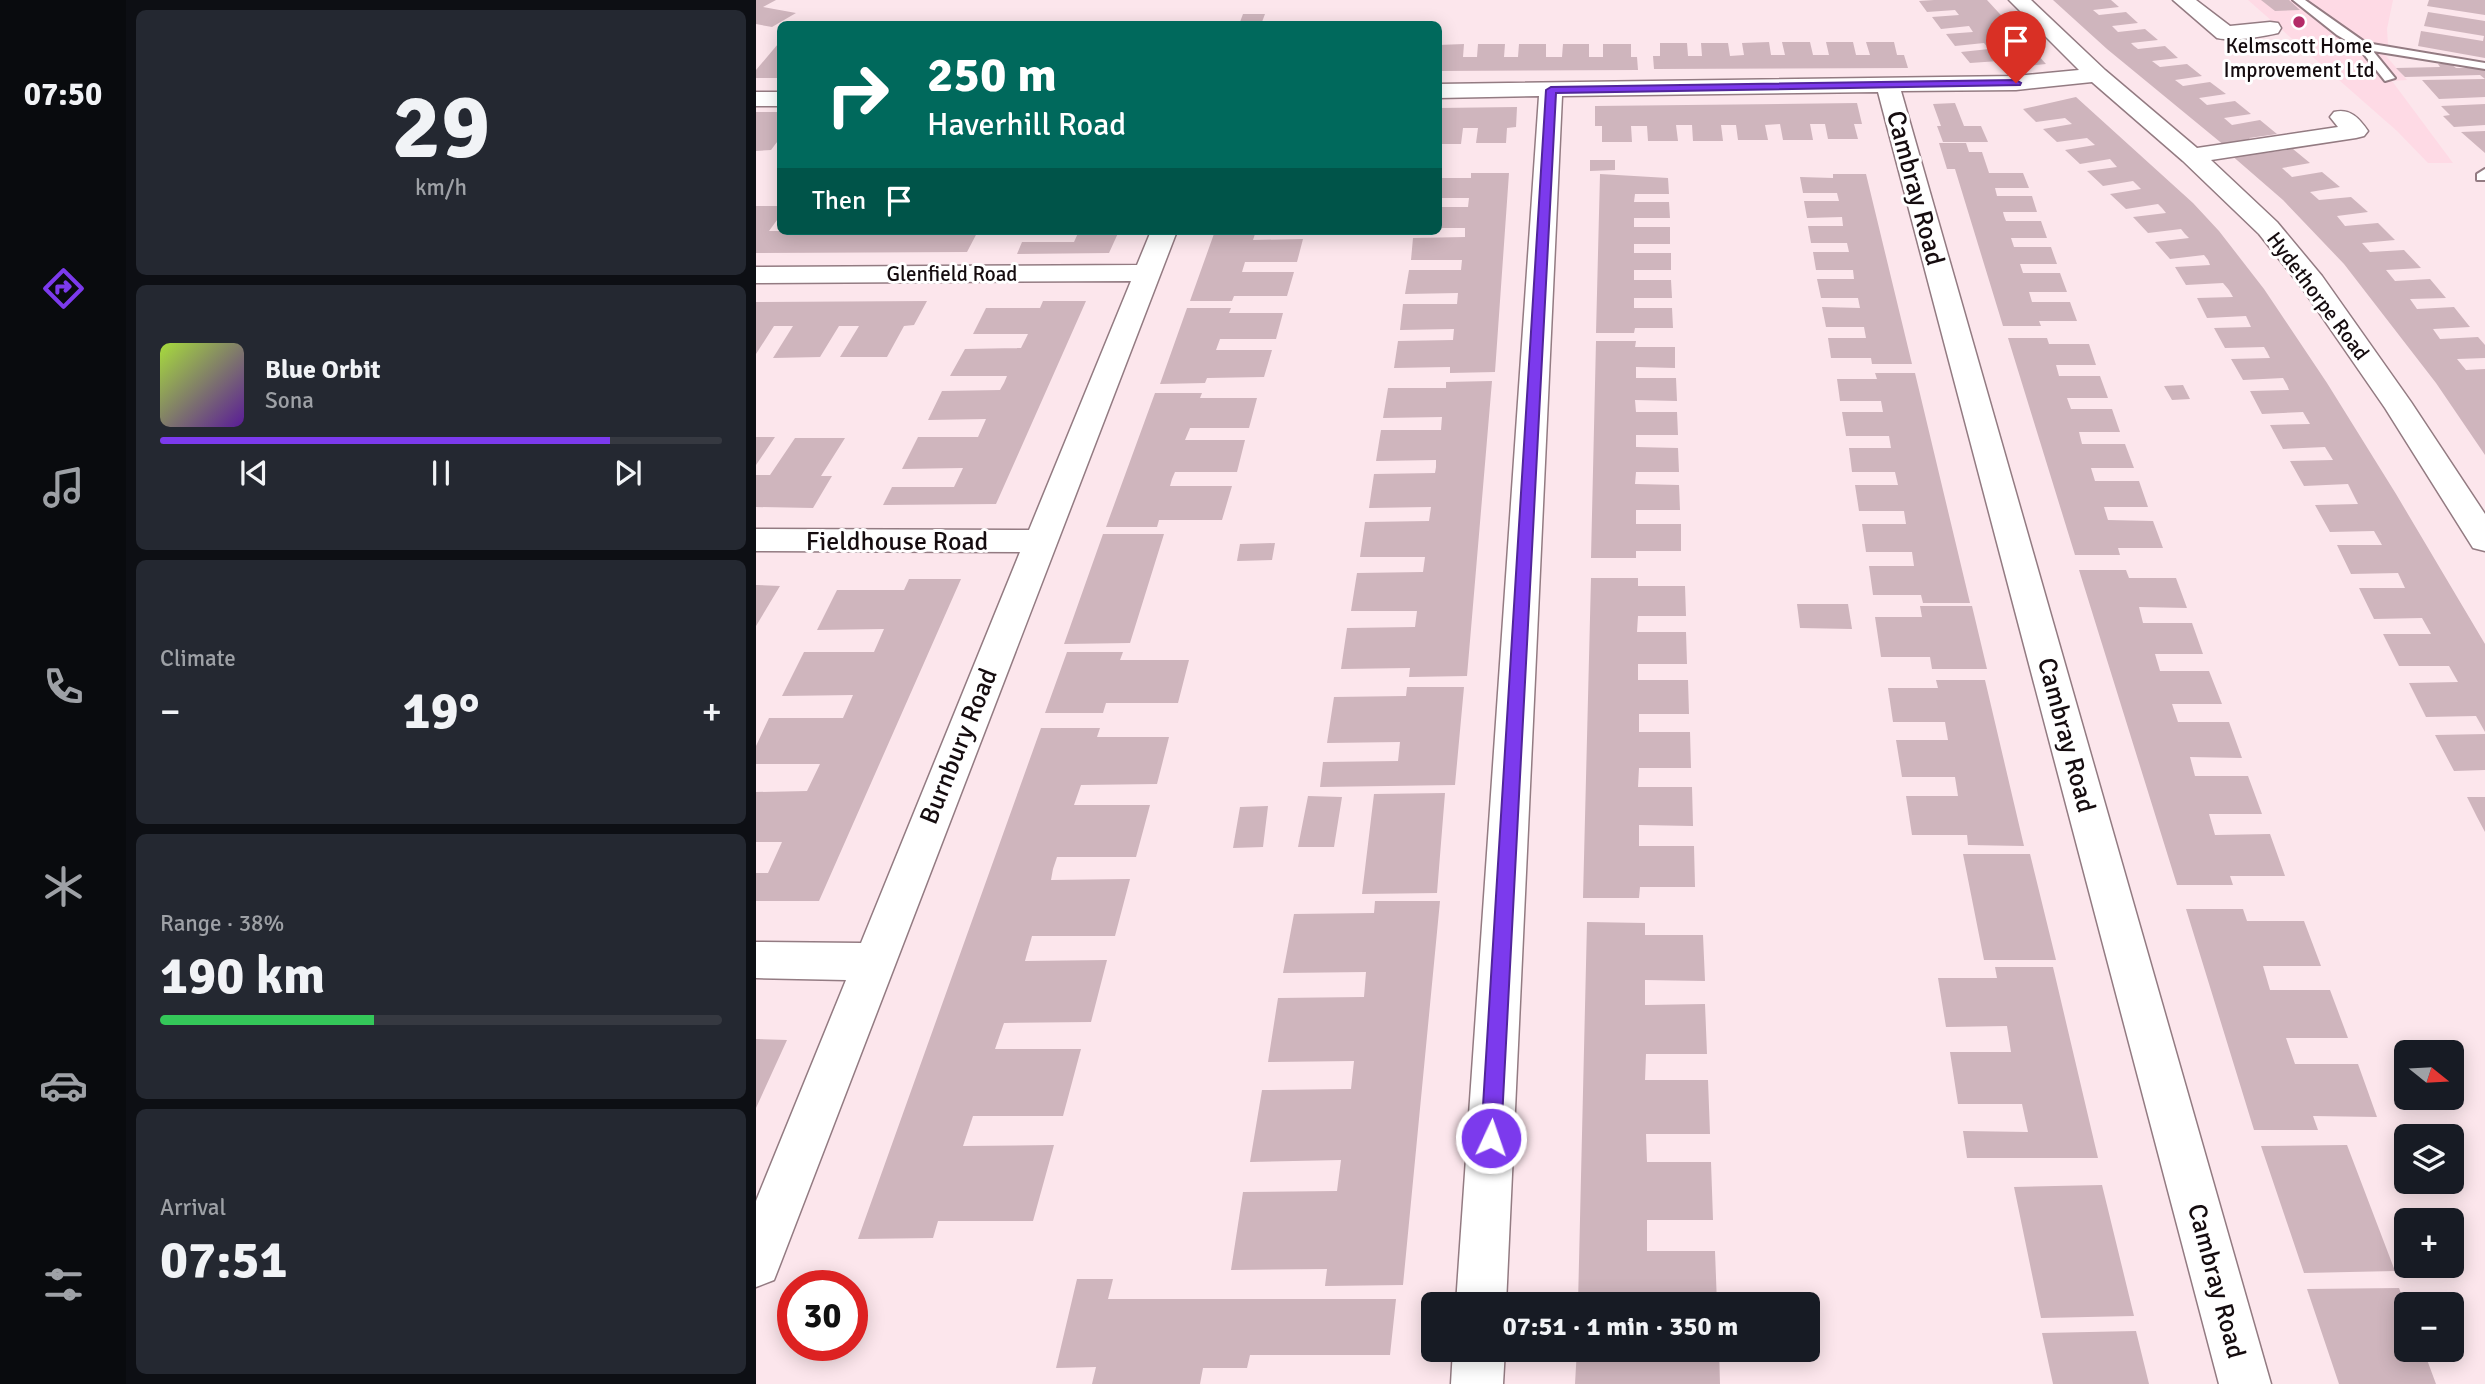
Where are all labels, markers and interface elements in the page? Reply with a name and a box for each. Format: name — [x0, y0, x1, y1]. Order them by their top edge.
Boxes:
pin — [1986, 11, 2046, 83]
marker: Kelmscott Home Improvement Ltd — [2291, 14, 2307, 30]
icon: arrive — [1997, 22, 2035, 60]
place label: Kelmscott Home Improvement Ltd — [2223, 33, 2375, 83]
text: 250 m — [927, 45, 1057, 105]
icon: right — [812, 49, 903, 140]
text: 29 — [392, 71, 490, 184]
text: 07:50 — [24, 75, 102, 114]
text: Haverhill Road — [927, 105, 1126, 144]
street label: Cambray Road — [1879, 107, 1951, 269]
text: km/h — [415, 173, 467, 202]
icon: arrive — [880, 182, 918, 220]
text: Then — [812, 185, 866, 217]
street label: Hydethorpe Road — [2261, 227, 2375, 365]
street label: Glenfield Road — [887, 261, 1017, 287]
icon: directions — [39, 264, 88, 313]
text: Blue Orbit — [265, 354, 381, 386]
text: Sona — [265, 386, 314, 415]
icon: previous — [235, 454, 273, 492]
icon: pause — [422, 454, 460, 492]
icon: next — [609, 454, 647, 492]
icon: music — [39, 463, 88, 512]
street label: Fieldhouse Road — [806, 526, 988, 558]
text: Climate — [160, 644, 236, 673]
street label: Cambray Road — [2030, 654, 2102, 816]
icon: phone — [39, 662, 88, 711]
street label: Burnbury Road — [913, 664, 1005, 829]
text: 19° — [403, 679, 479, 743]
text: − — [160, 688, 181, 735]
text: + — [701, 688, 722, 735]
icon: climate — [39, 862, 88, 911]
text: Range · 38% — [160, 909, 284, 938]
text: 190 km — [160, 944, 325, 1008]
north arrow — [2394, 1040, 2464, 1110]
map controls — [2394, 1040, 2464, 1362]
icon: car — [39, 1061, 88, 1110]
position arrow — [1454, 1101, 1528, 1175]
button: layers — [2394, 1124, 2464, 1194]
text: Arrival — [160, 1193, 226, 1222]
street label: Cambray Road — [2180, 1200, 2252, 1362]
button: + — [2394, 1208, 2464, 1278]
text: 07:51 — [160, 1228, 288, 1292]
icon: filters — [39, 1260, 88, 1309]
speed limit sign: 30 — [777, 1270, 868, 1361]
button: − — [2394, 1292, 2464, 1362]
text: 07:51 · 1 min · 350 m — [1503, 1311, 1738, 1343]

